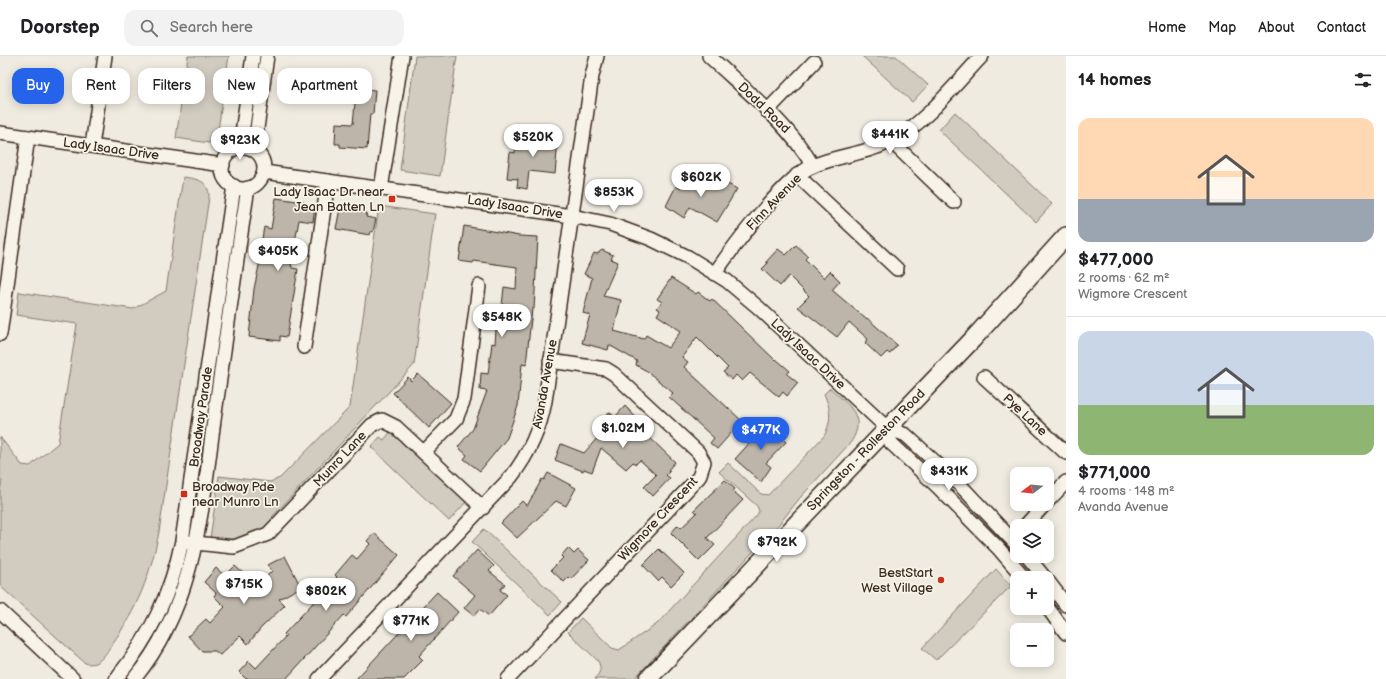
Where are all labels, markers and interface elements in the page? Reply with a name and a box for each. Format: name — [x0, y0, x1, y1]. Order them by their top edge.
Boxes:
search box — [124, 10, 404, 46]
text: Doorstep — [20, 16, 100, 39]
icon: search — [138, 17, 160, 39]
text: Search here — [170, 18, 253, 37]
text: Home — [1148, 19, 1186, 36]
text: Map — [1208, 19, 1236, 36]
text: About — [1258, 19, 1295, 36]
text: Contact — [1317, 19, 1366, 36]
chip: Buy — [12, 68, 64, 104]
chip: Rent — [72, 68, 130, 104]
chip: Filters — [138, 68, 205, 104]
chip: New — [213, 68, 269, 104]
chip: Apartment — [277, 68, 372, 104]
icon: filters — [1352, 69, 1374, 91]
text: 14 homes — [1078, 70, 1151, 90]
street label: Dodd Road — [735, 79, 793, 137]
pin: $441K — [862, 121, 918, 155]
pin: $520K — [505, 124, 561, 158]
text: $441K — [871, 126, 909, 142]
pin: $923K — [212, 127, 268, 161]
text: $520K — [513, 129, 553, 145]
text: $923K — [220, 132, 260, 148]
street label: Lady Isaac Drive — [62, 134, 160, 164]
icon: home — [1190, 144, 1262, 216]
pin: $602K — [673, 164, 729, 198]
text: $602K — [680, 169, 722, 185]
street label: Finn Avenue — [743, 170, 805, 234]
pin: $853K — [586, 179, 642, 213]
place label: Lady Isaac Dr near Jean Batten Ln — [273, 184, 384, 215]
text: $853K — [594, 184, 634, 200]
street label: Lady Isaac Drive — [466, 192, 564, 223]
marker: Lady Isaac Dr near Jean Batten Ln — [387, 194, 397, 204]
pin: $405K — [250, 238, 306, 272]
text: $405K — [258, 243, 298, 259]
text: $477,000 — [1078, 250, 1154, 270]
text: 2 rooms · 62 m² — [1078, 270, 1170, 286]
text: Wigmore Crescent — [1078, 286, 1187, 302]
pin: $548K — [474, 304, 530, 338]
text: $548K — [482, 309, 522, 325]
street label: Lady Isaac Drive — [767, 315, 849, 393]
street label: Avanda Avenue — [529, 338, 561, 430]
icon: home — [1190, 357, 1262, 429]
street label: Broadway Parade — [186, 365, 216, 468]
street label: Springston - Rolleston Road — [804, 386, 928, 514]
street label: Pye Lane — [1000, 391, 1051, 440]
pin: $1.02M — [590, 415, 656, 449]
pin: $477K — [733, 417, 789, 451]
text: $1.02M — [601, 420, 645, 436]
text: $477K — [741, 422, 781, 438]
street label: Munro Lane — [310, 428, 370, 490]
pin: $431K — [921, 458, 977, 492]
text: $431K — [930, 463, 968, 479]
text: $771,000 — [1078, 463, 1151, 483]
north arrow — [1010, 467, 1054, 511]
map controls — [1010, 467, 1054, 667]
street label: Wigmore Crescent — [615, 474, 701, 564]
place label: Broadway Pde near Munro Ln — [192, 479, 279, 510]
text: 4 rooms · 148 m² — [1078, 483, 1175, 499]
marker: Broadway Pde near Munro Ln — [179, 489, 189, 499]
text: Avanda Avenue — [1078, 499, 1168, 515]
button: layers — [1010, 519, 1054, 563]
pin: $792K — [749, 529, 805, 563]
text: $792K — [757, 534, 797, 550]
place label: BestStart West Village — [861, 565, 933, 596]
pin: $715K — [216, 571, 272, 605]
button: + — [1010, 571, 1054, 615]
marker: BestStart West Village — [936, 575, 946, 585]
text: $715K — [225, 576, 263, 592]
pin: $802K — [298, 578, 354, 612]
text: $802K — [305, 583, 347, 599]
pin: $771K — [383, 608, 439, 642]
text: $771K — [392, 613, 430, 629]
button: − — [1010, 623, 1054, 667]

